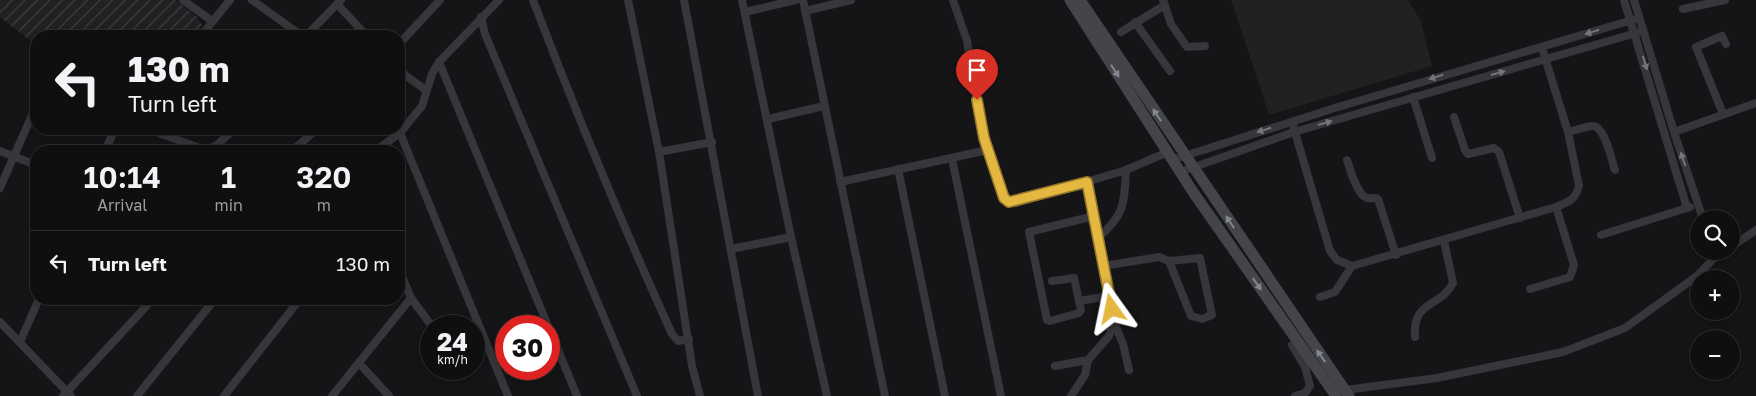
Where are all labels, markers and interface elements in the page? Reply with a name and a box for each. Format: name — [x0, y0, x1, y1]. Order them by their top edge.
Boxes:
one-way arrow — [1585, 29, 1600, 36]
text: 130 m — [128, 48, 230, 90]
pin — [956, 49, 998, 100]
icon: left — [45, 50, 110, 115]
icon: arrive — [963, 56, 991, 84]
one-way arrow — [1641, 56, 1649, 71]
one-way arrow — [1110, 64, 1120, 77]
one-way arrow — [1491, 68, 1506, 76]
one-way arrow — [1429, 74, 1444, 82]
text: Turn left — [128, 90, 217, 117]
one-way arrow — [1152, 108, 1162, 122]
one-way arrow — [1318, 119, 1333, 127]
one-way arrow — [1257, 127, 1272, 135]
one-way arrow — [1679, 151, 1686, 166]
text: 10:14 — [83, 159, 161, 195]
text: 1 — [221, 159, 236, 195]
text: 320 — [296, 159, 352, 195]
text: Arrival — [97, 195, 147, 215]
text: min — [215, 195, 243, 215]
text: m — [317, 195, 331, 215]
map controls — [1690, 210, 1740, 380]
button: search — [1690, 210, 1740, 260]
one-way arrow — [1225, 215, 1235, 228]
icon: left — [45, 249, 73, 277]
text: Turn left — [88, 252, 167, 275]
text: 130 m — [336, 252, 390, 275]
button: + — [1690, 270, 1740, 320]
one-way arrow — [1252, 277, 1262, 291]
position arrow — [1085, 282, 1137, 334]
speed limit sign: 30 — [495, 315, 560, 380]
text: 24 — [437, 326, 468, 357]
button: − — [1690, 330, 1740, 380]
one-way arrow — [1316, 350, 1326, 363]
text: km/h — [437, 352, 468, 367]

